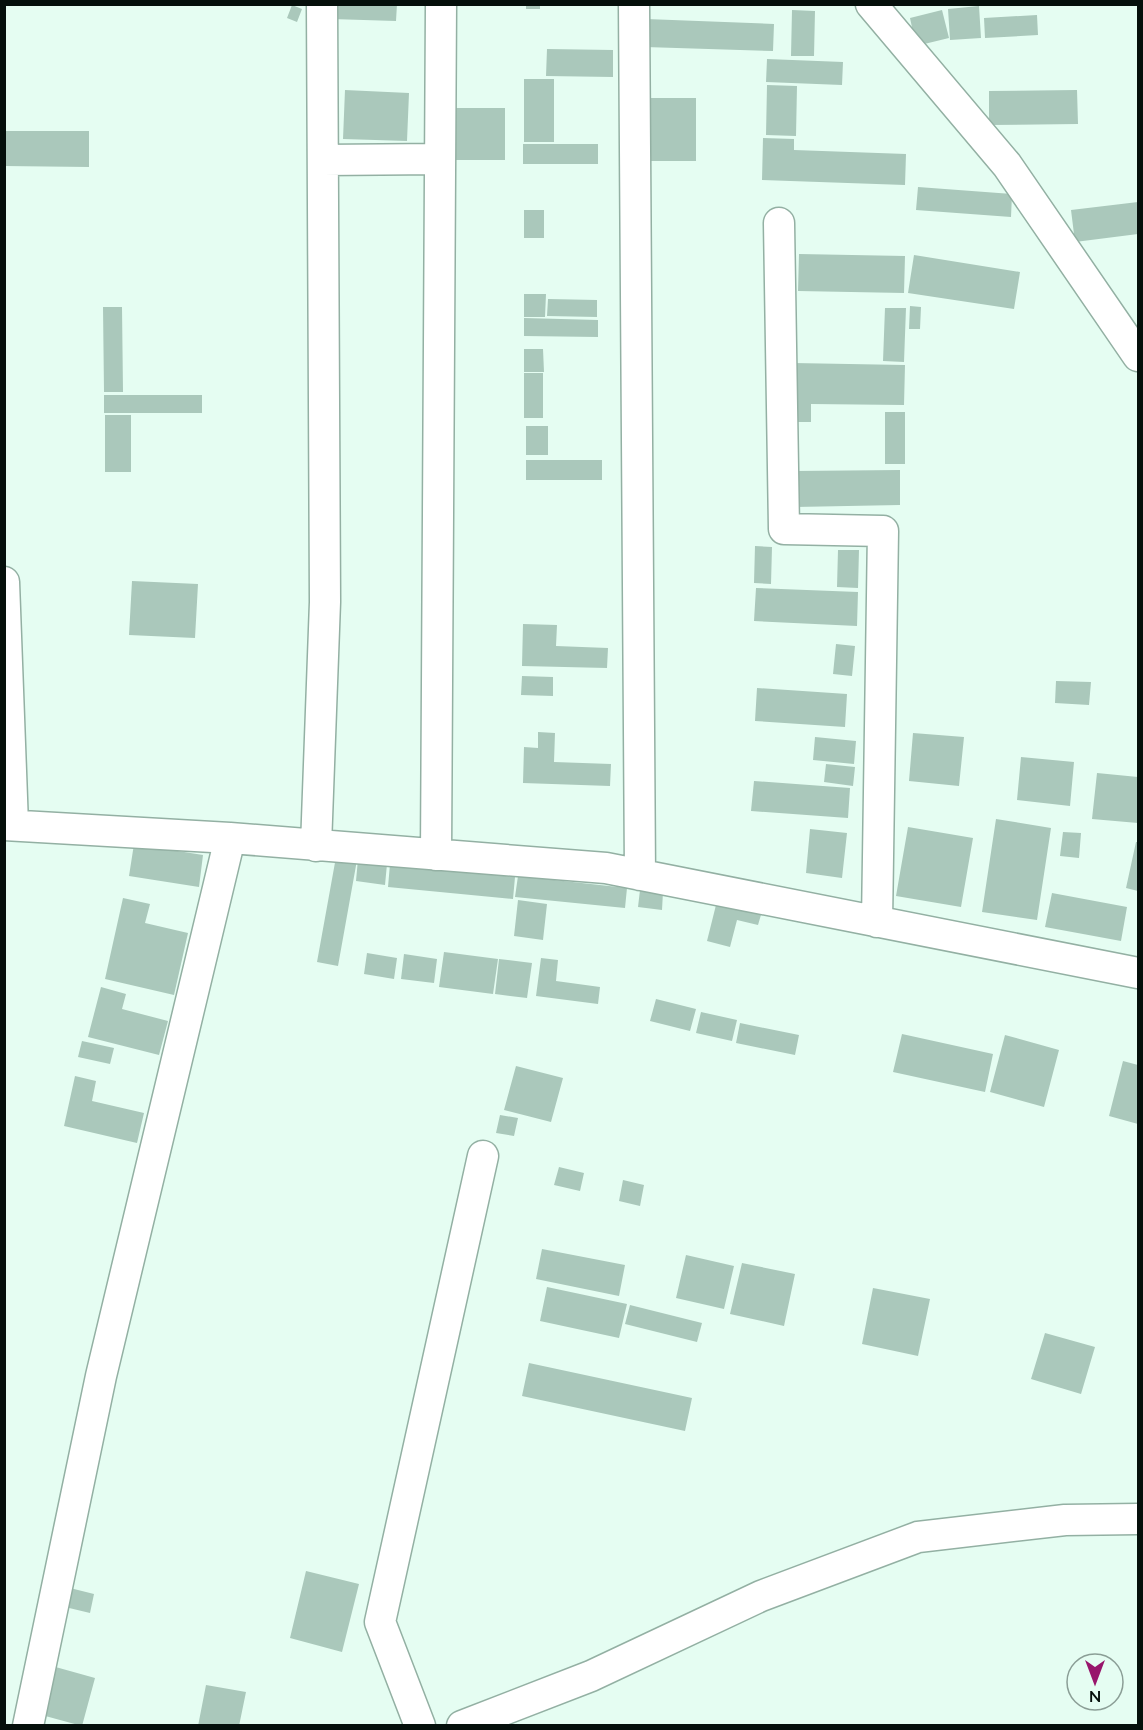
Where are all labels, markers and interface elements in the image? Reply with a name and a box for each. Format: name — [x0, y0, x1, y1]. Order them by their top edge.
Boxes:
north arrow — [1065, 1652, 1125, 1712]
text: N — [1089, 1688, 1101, 1707]

